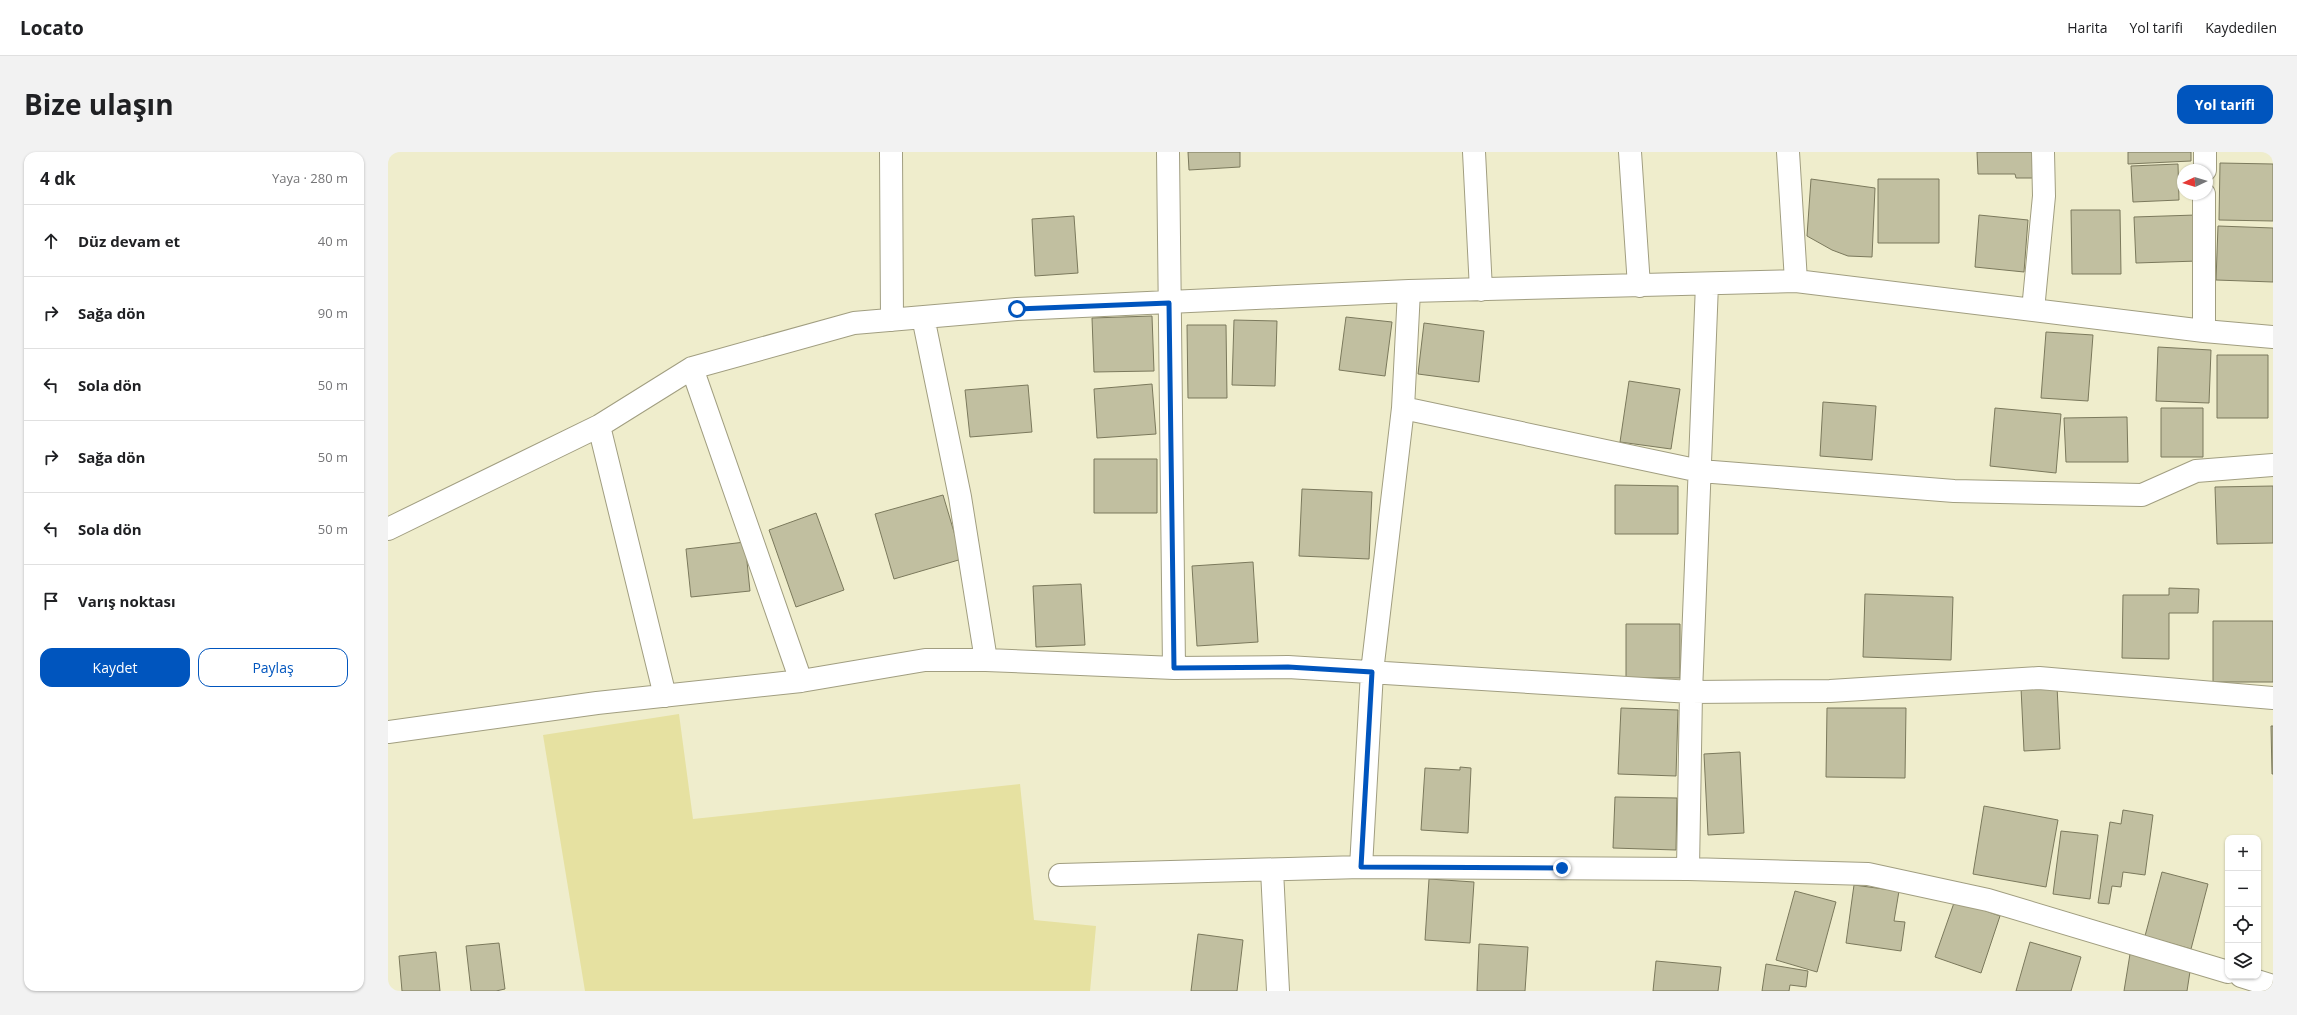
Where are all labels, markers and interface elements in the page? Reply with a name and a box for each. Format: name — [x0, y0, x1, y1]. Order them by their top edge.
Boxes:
text: Locato — [20, 15, 84, 41]
text: Harita — [2067, 18, 2107, 37]
text: Yol tarifi — [2129, 18, 2183, 37]
text: Kaydedilen — [2205, 18, 2277, 37]
text: Bize ulaşın — [24, 85, 174, 123]
button: Yol tarifi — [2177, 85, 2273, 124]
north arrow — [2177, 164, 2213, 200]
text: 4 dk — [40, 167, 75, 190]
text: Yaya · 280 m — [272, 169, 348, 187]
icon: ahead — [40, 230, 62, 252]
text: Düz devam et — [78, 231, 180, 251]
text: 40 m — [318, 232, 348, 250]
route start — [1008, 300, 1026, 318]
icon: right — [40, 302, 62, 324]
text: Sağa dön — [78, 303, 145, 323]
text: 90 m — [318, 304, 348, 322]
icon: left — [40, 374, 62, 396]
text: Sola dön — [78, 375, 142, 395]
text: 50 m — [318, 376, 348, 394]
icon: right — [40, 446, 62, 468]
text: Sağa dön — [78, 447, 145, 467]
text: 50 m — [318, 448, 348, 466]
icon: left — [40, 518, 62, 540]
text: Sola dön — [78, 519, 142, 539]
text: 50 m — [318, 520, 348, 538]
icon: arrive — [40, 590, 62, 612]
text: Varış noktası — [78, 591, 176, 611]
button: Kaydet — [40, 648, 190, 687]
button: Paylaş — [198, 648, 348, 687]
map controls — [2225, 835, 2261, 979]
button: + — [2225, 835, 2261, 871]
route end — [1553, 859, 1571, 877]
button: − — [2225, 871, 2261, 907]
button: locate — [2225, 907, 2261, 943]
button: layers — [2225, 943, 2261, 979]

